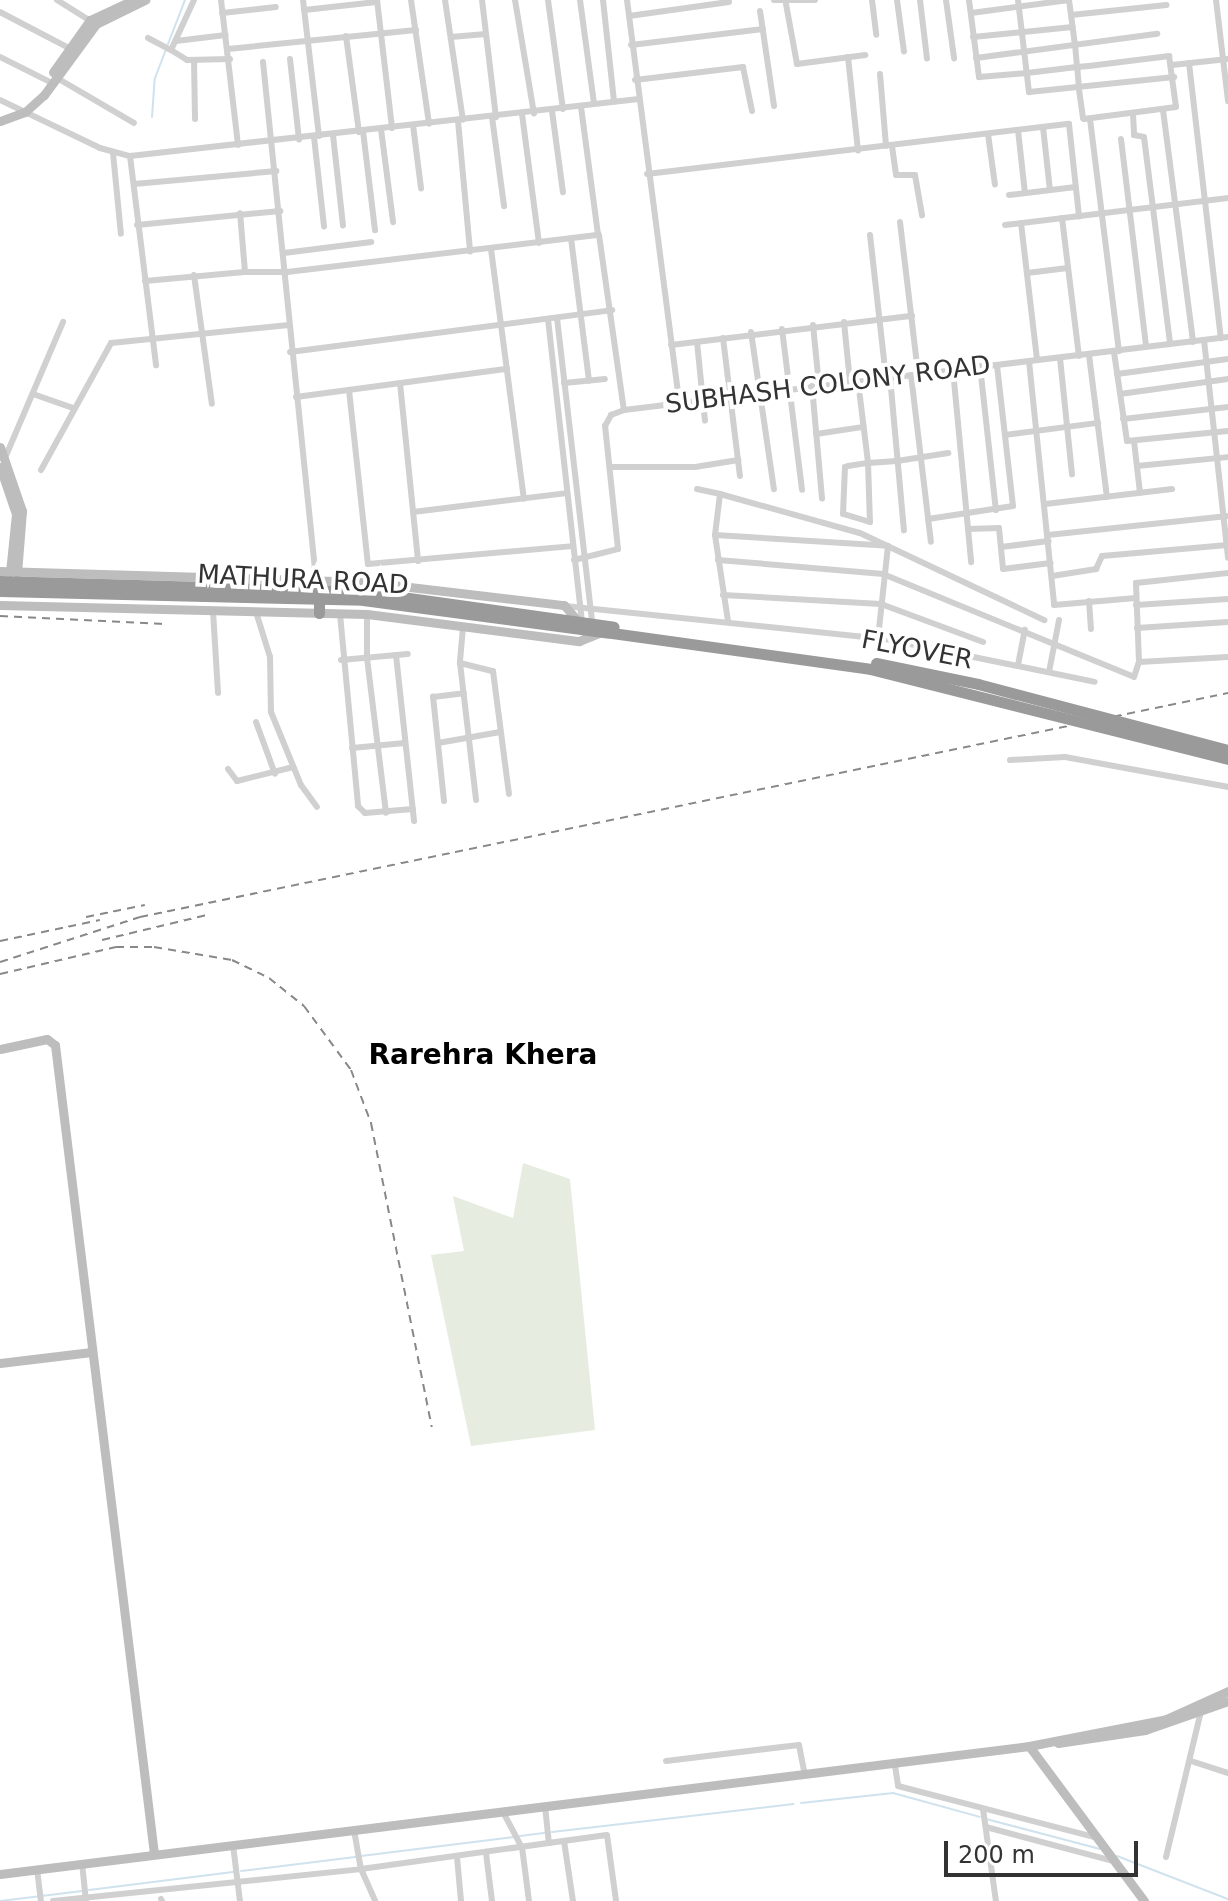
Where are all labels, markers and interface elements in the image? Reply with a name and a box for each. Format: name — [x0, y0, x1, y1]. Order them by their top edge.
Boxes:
street label: SUBHASH COLONY ROAD — [664, 350, 992, 420]
street label: MATHURA ROAD — [197, 559, 409, 601]
street label: FLYOVER — [859, 624, 975, 676]
district label: Rarehra Khera — [369, 1038, 597, 1072]
scale bar — [948, 1825, 1142, 1875]
text: 200 m — [958, 1841, 1035, 1869]

